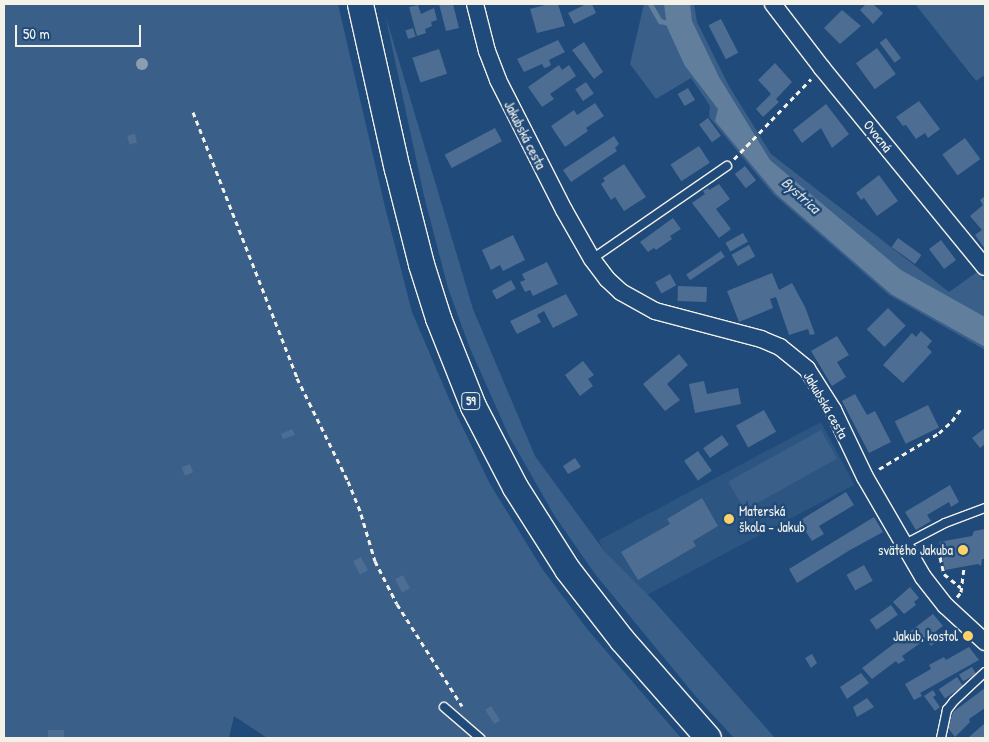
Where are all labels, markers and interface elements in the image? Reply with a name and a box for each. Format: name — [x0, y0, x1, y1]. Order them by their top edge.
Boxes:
scale bar — [18, 15, 144, 47]
text: 50 m — [23, 23, 50, 44]
street label: Jakubská cesta — [501, 98, 549, 172]
street label: Ovocná — [860, 117, 896, 155]
water label: Bystrica — [778, 173, 824, 217]
street label: Jakubská cesta — [800, 369, 852, 441]
road number: 59 — [461, 392, 481, 411]
place label: Materská škola - Jakub — [739, 503, 805, 536]
marker: Materská škola - Jakub — [723, 513, 735, 525]
place label: svätého Jakuba — [878, 542, 953, 558]
marker: svätého Jakuba — [957, 544, 969, 556]
place label: Jakub, kostol — [893, 628, 958, 644]
marker: Jakub, kostol — [962, 630, 974, 642]

